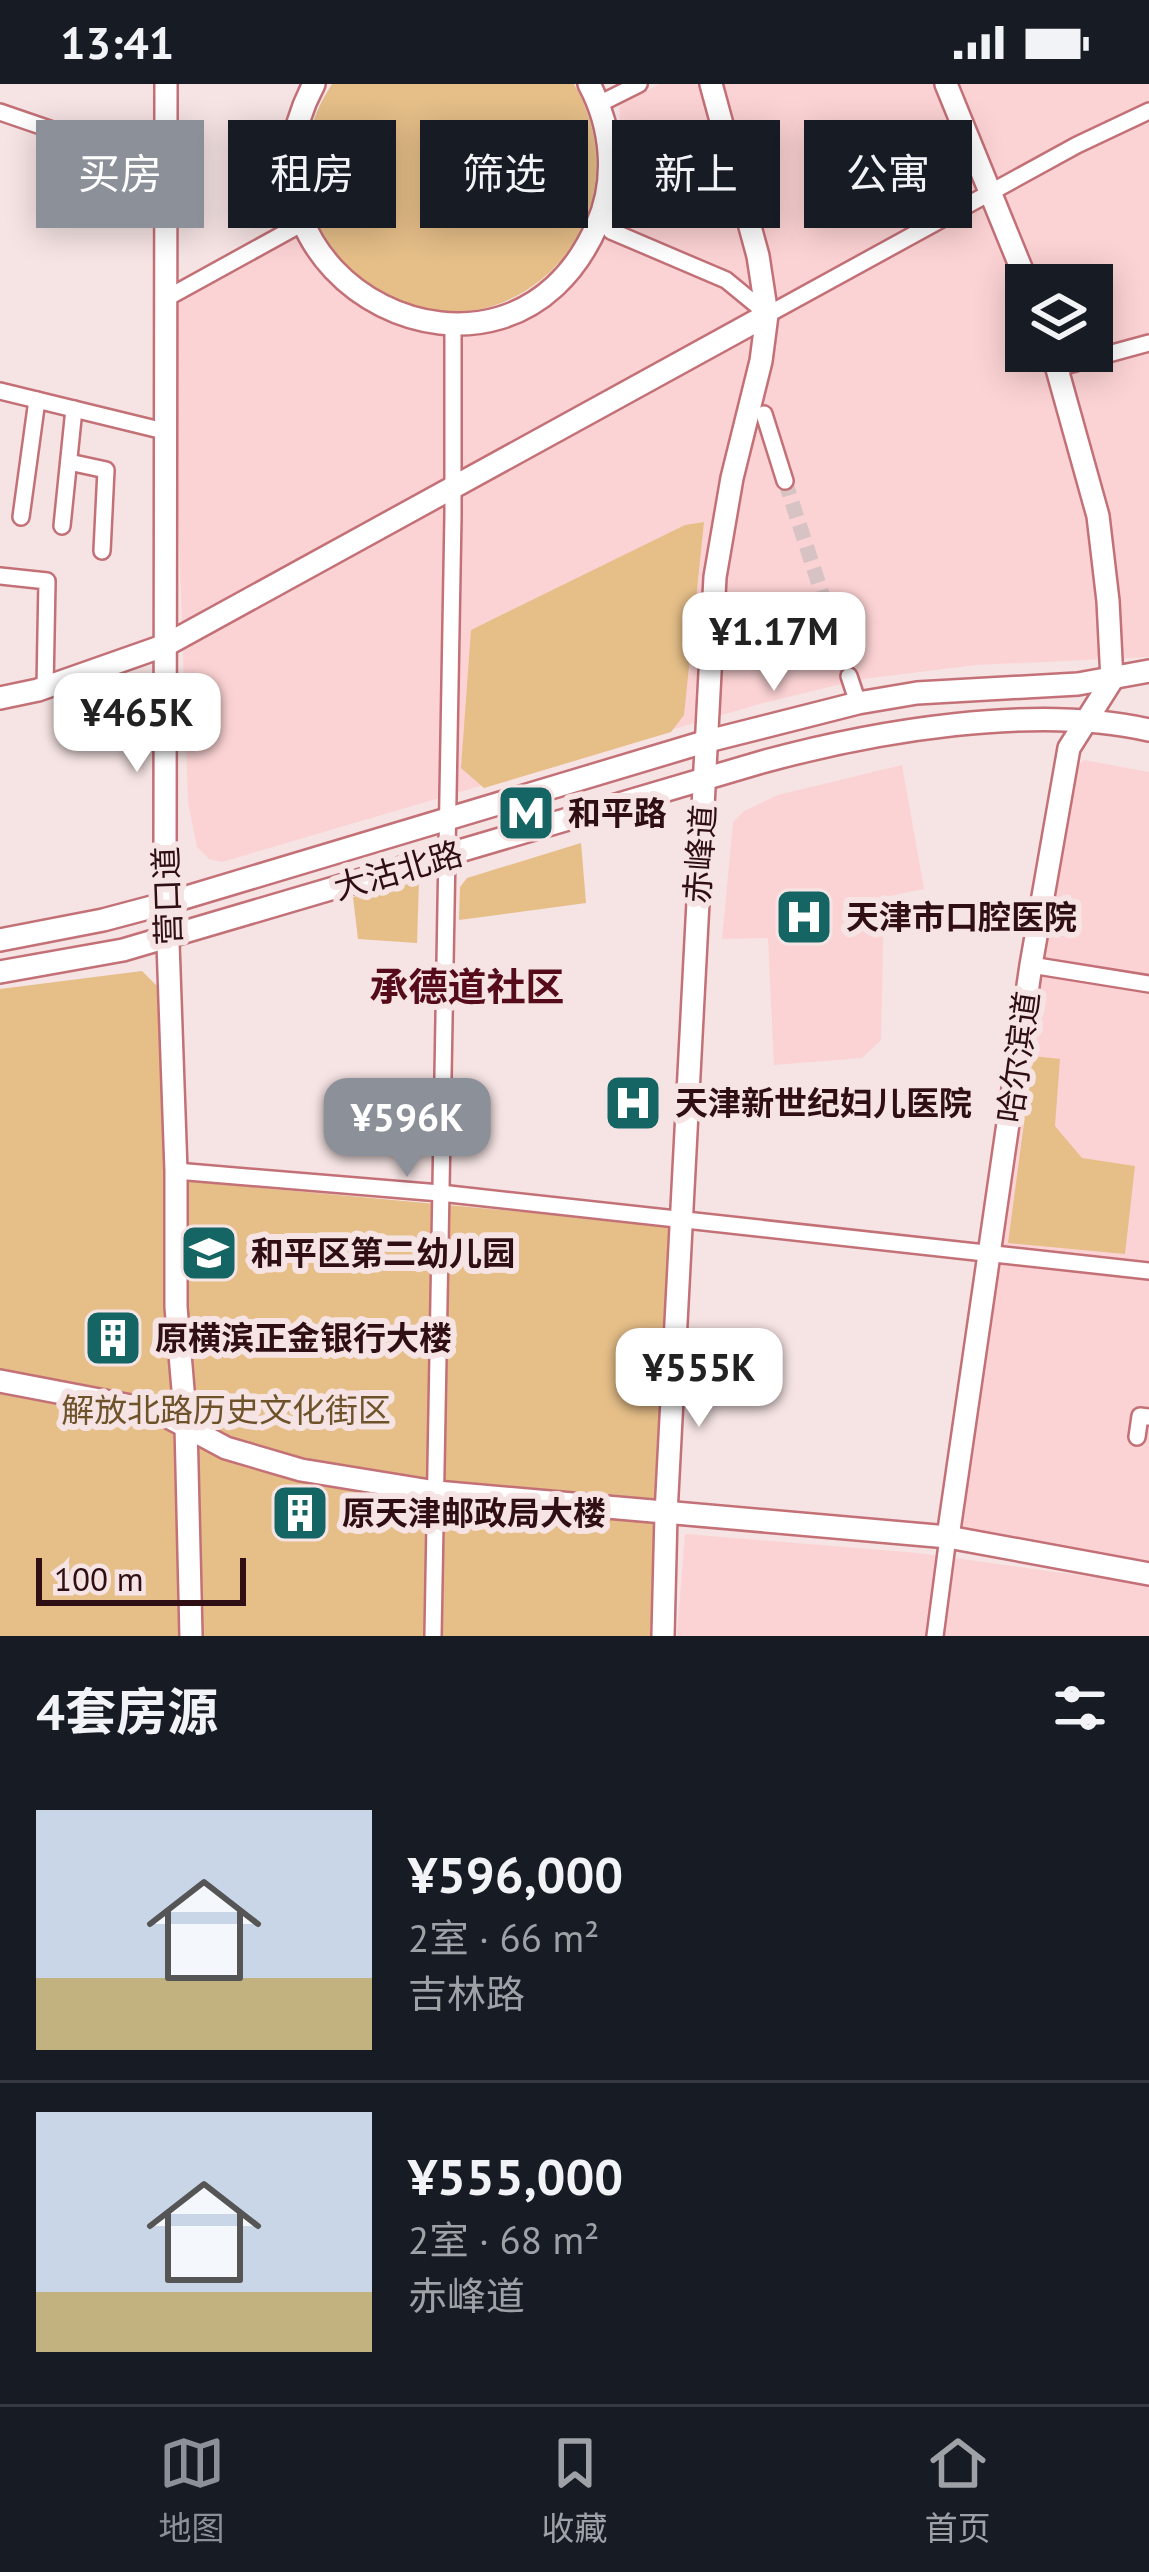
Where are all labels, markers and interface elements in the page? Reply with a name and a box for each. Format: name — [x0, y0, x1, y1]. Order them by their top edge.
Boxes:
text: 13:41 — [60, 13, 174, 71]
chip: 买房 — [36, 120, 204, 228]
chip: 租房 — [228, 120, 396, 228]
chip: 筛选 — [420, 120, 588, 228]
chip: 新上 — [612, 120, 780, 228]
chip: 公寓 — [804, 120, 972, 228]
map controls — [1005, 264, 1113, 372]
button: layers — [1005, 264, 1113, 372]
pin: ¥1.17M — [676, 592, 872, 694]
text: ¥1.17M — [709, 605, 839, 656]
pin: ¥465K — [53, 673, 221, 775]
text: ¥465K — [81, 686, 193, 737]
metro station icon: 和平路 — [495, 782, 557, 844]
place label: 和平路 — [568, 791, 667, 834]
street label: 赤峰道 — [675, 803, 724, 905]
street label: 大沽北路 — [328, 831, 467, 908]
street label: 营口道 — [143, 846, 190, 946]
hospital icon: 天津市口腔医院 — [773, 886, 835, 948]
place label: 天津市口腔医院 — [846, 895, 1077, 938]
district label: 承德道社区 — [369, 961, 565, 1012]
street label: 哈尔滨道 — [987, 989, 1048, 1125]
hospital icon: 天津新世纪妇儿医院 — [602, 1072, 664, 1134]
pin: ¥596K — [323, 1078, 491, 1180]
place label: 天津新世纪妇儿医院 — [675, 1081, 972, 1124]
text: ¥596K — [351, 1091, 463, 1142]
school or university icon: 和平区第二幼儿园 — [178, 1222, 240, 1284]
place label: 和平区第二幼儿园 — [251, 1231, 515, 1274]
building icon: 原横滨正金银行大楼 — [82, 1307, 144, 1369]
place label: 原横滨正金银行大楼 — [155, 1316, 452, 1359]
pin: ¥555K — [615, 1328, 783, 1430]
text: ¥555K — [643, 1341, 755, 1392]
park label: 解放北路历史文化街区 — [61, 1388, 391, 1431]
building icon: 原天津邮政局大楼 — [269, 1482, 331, 1544]
place label: 原天津邮政局大楼 — [342, 1491, 606, 1534]
scale bar — [36, 1552, 246, 1605]
text: 100 m — [54, 1557, 144, 1600]
icon: filters — [1047, 1675, 1113, 1741]
text: 4套房源 — [36, 1678, 218, 1744]
text: ¥596,000 — [408, 1841, 623, 1907]
icon: home — [132, 1858, 276, 2002]
text: 2室 · 66 m² — [408, 1912, 599, 1963]
text: 吉林路 — [408, 1968, 525, 2019]
text: ¥555,000 — [408, 2143, 623, 2209]
icon: home — [132, 2160, 276, 2304]
text: 2室 · 68 m² — [408, 2214, 599, 2265]
text: 赤峰道 — [408, 2270, 525, 2321]
tab: 地图 — [159, 2430, 225, 2550]
tab: 收藏 — [542, 2430, 608, 2550]
tab: 首页 — [925, 2430, 991, 2550]

